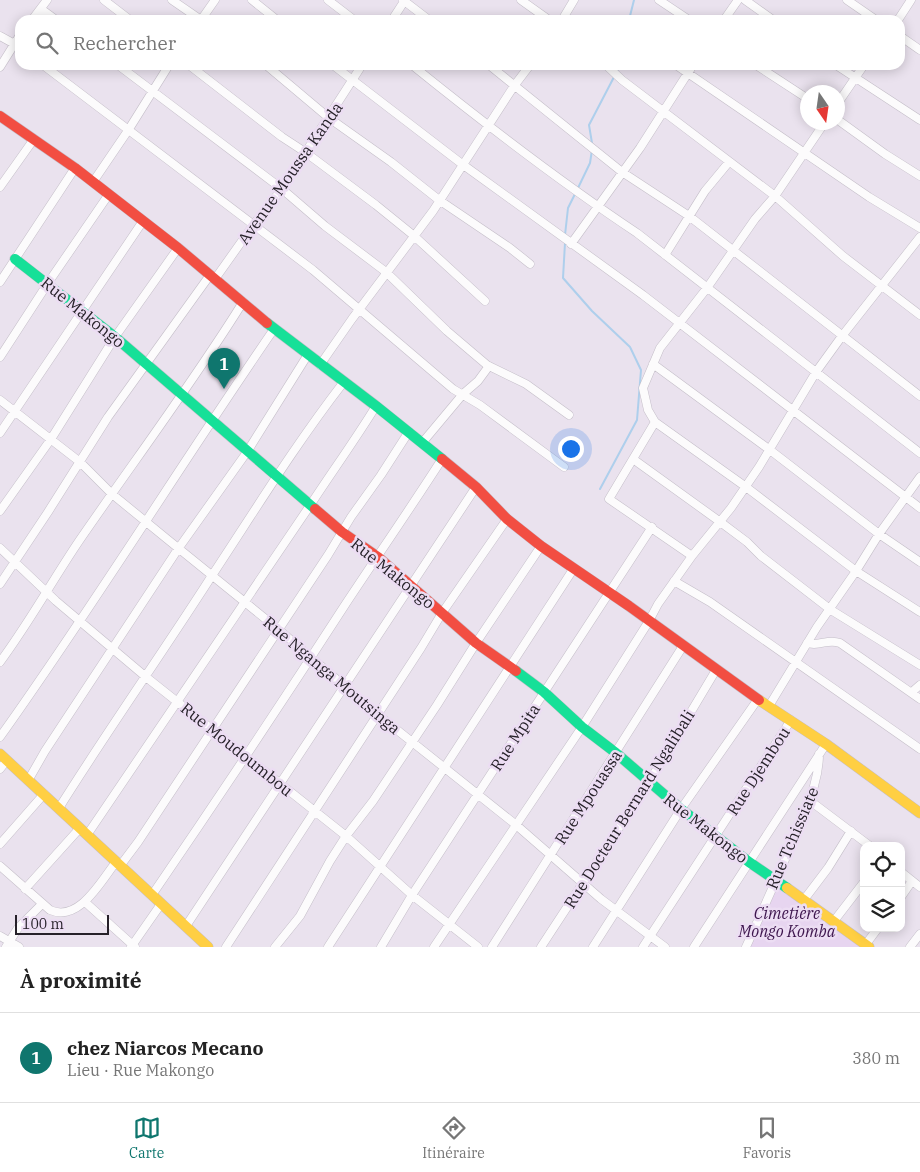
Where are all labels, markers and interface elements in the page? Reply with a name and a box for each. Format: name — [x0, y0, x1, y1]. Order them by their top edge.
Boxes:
search box — [15, 15, 905, 70]
icon: search — [33, 29, 61, 57]
text: Rechercher — [73, 31, 176, 55]
north arrow — [800, 85, 845, 130]
street label: Avenue Moussa Kanda — [233, 98, 347, 248]
street label: Rue Makongo — [37, 272, 129, 352]
pin: 1 — [208, 348, 240, 389]
your location — [558, 436, 584, 462]
street label: Rue Makongo — [347, 533, 439, 613]
street label: Rue Nganga Moutsinga — [259, 612, 405, 738]
street label: Rue Moudoumbou — [177, 698, 297, 800]
street label: Rue Mpita — [486, 699, 544, 774]
street label: Rue Docteur Bernard Ngalibali — [560, 706, 698, 912]
street label: Rue Djembou — [722, 723, 794, 819]
street label: Rue Mpouassa — [550, 746, 626, 848]
street label: Rue Tchissiate — [761, 784, 823, 892]
street label: Rue Makongo — [660, 789, 752, 867]
map controls — [860, 842, 905, 932]
button: locate — [860, 842, 905, 887]
button: layers — [860, 887, 905, 932]
park label: Cimetière Mongo Komba — [738, 903, 836, 941]
scale bar — [15, 912, 109, 935]
text: 100 m — [22, 915, 64, 933]
text: À proximité — [20, 966, 142, 994]
text: chez Niarcos Mecano — [67, 1036, 264, 1060]
text: 1 — [31, 1048, 41, 1068]
text: 380 m — [852, 1048, 900, 1068]
text: Lieu · Rue Makongo — [67, 1060, 214, 1080]
tab: Carte — [129, 1114, 164, 1162]
tab: Itinéraire — [422, 1114, 485, 1162]
tab: Favoris — [743, 1114, 791, 1162]

